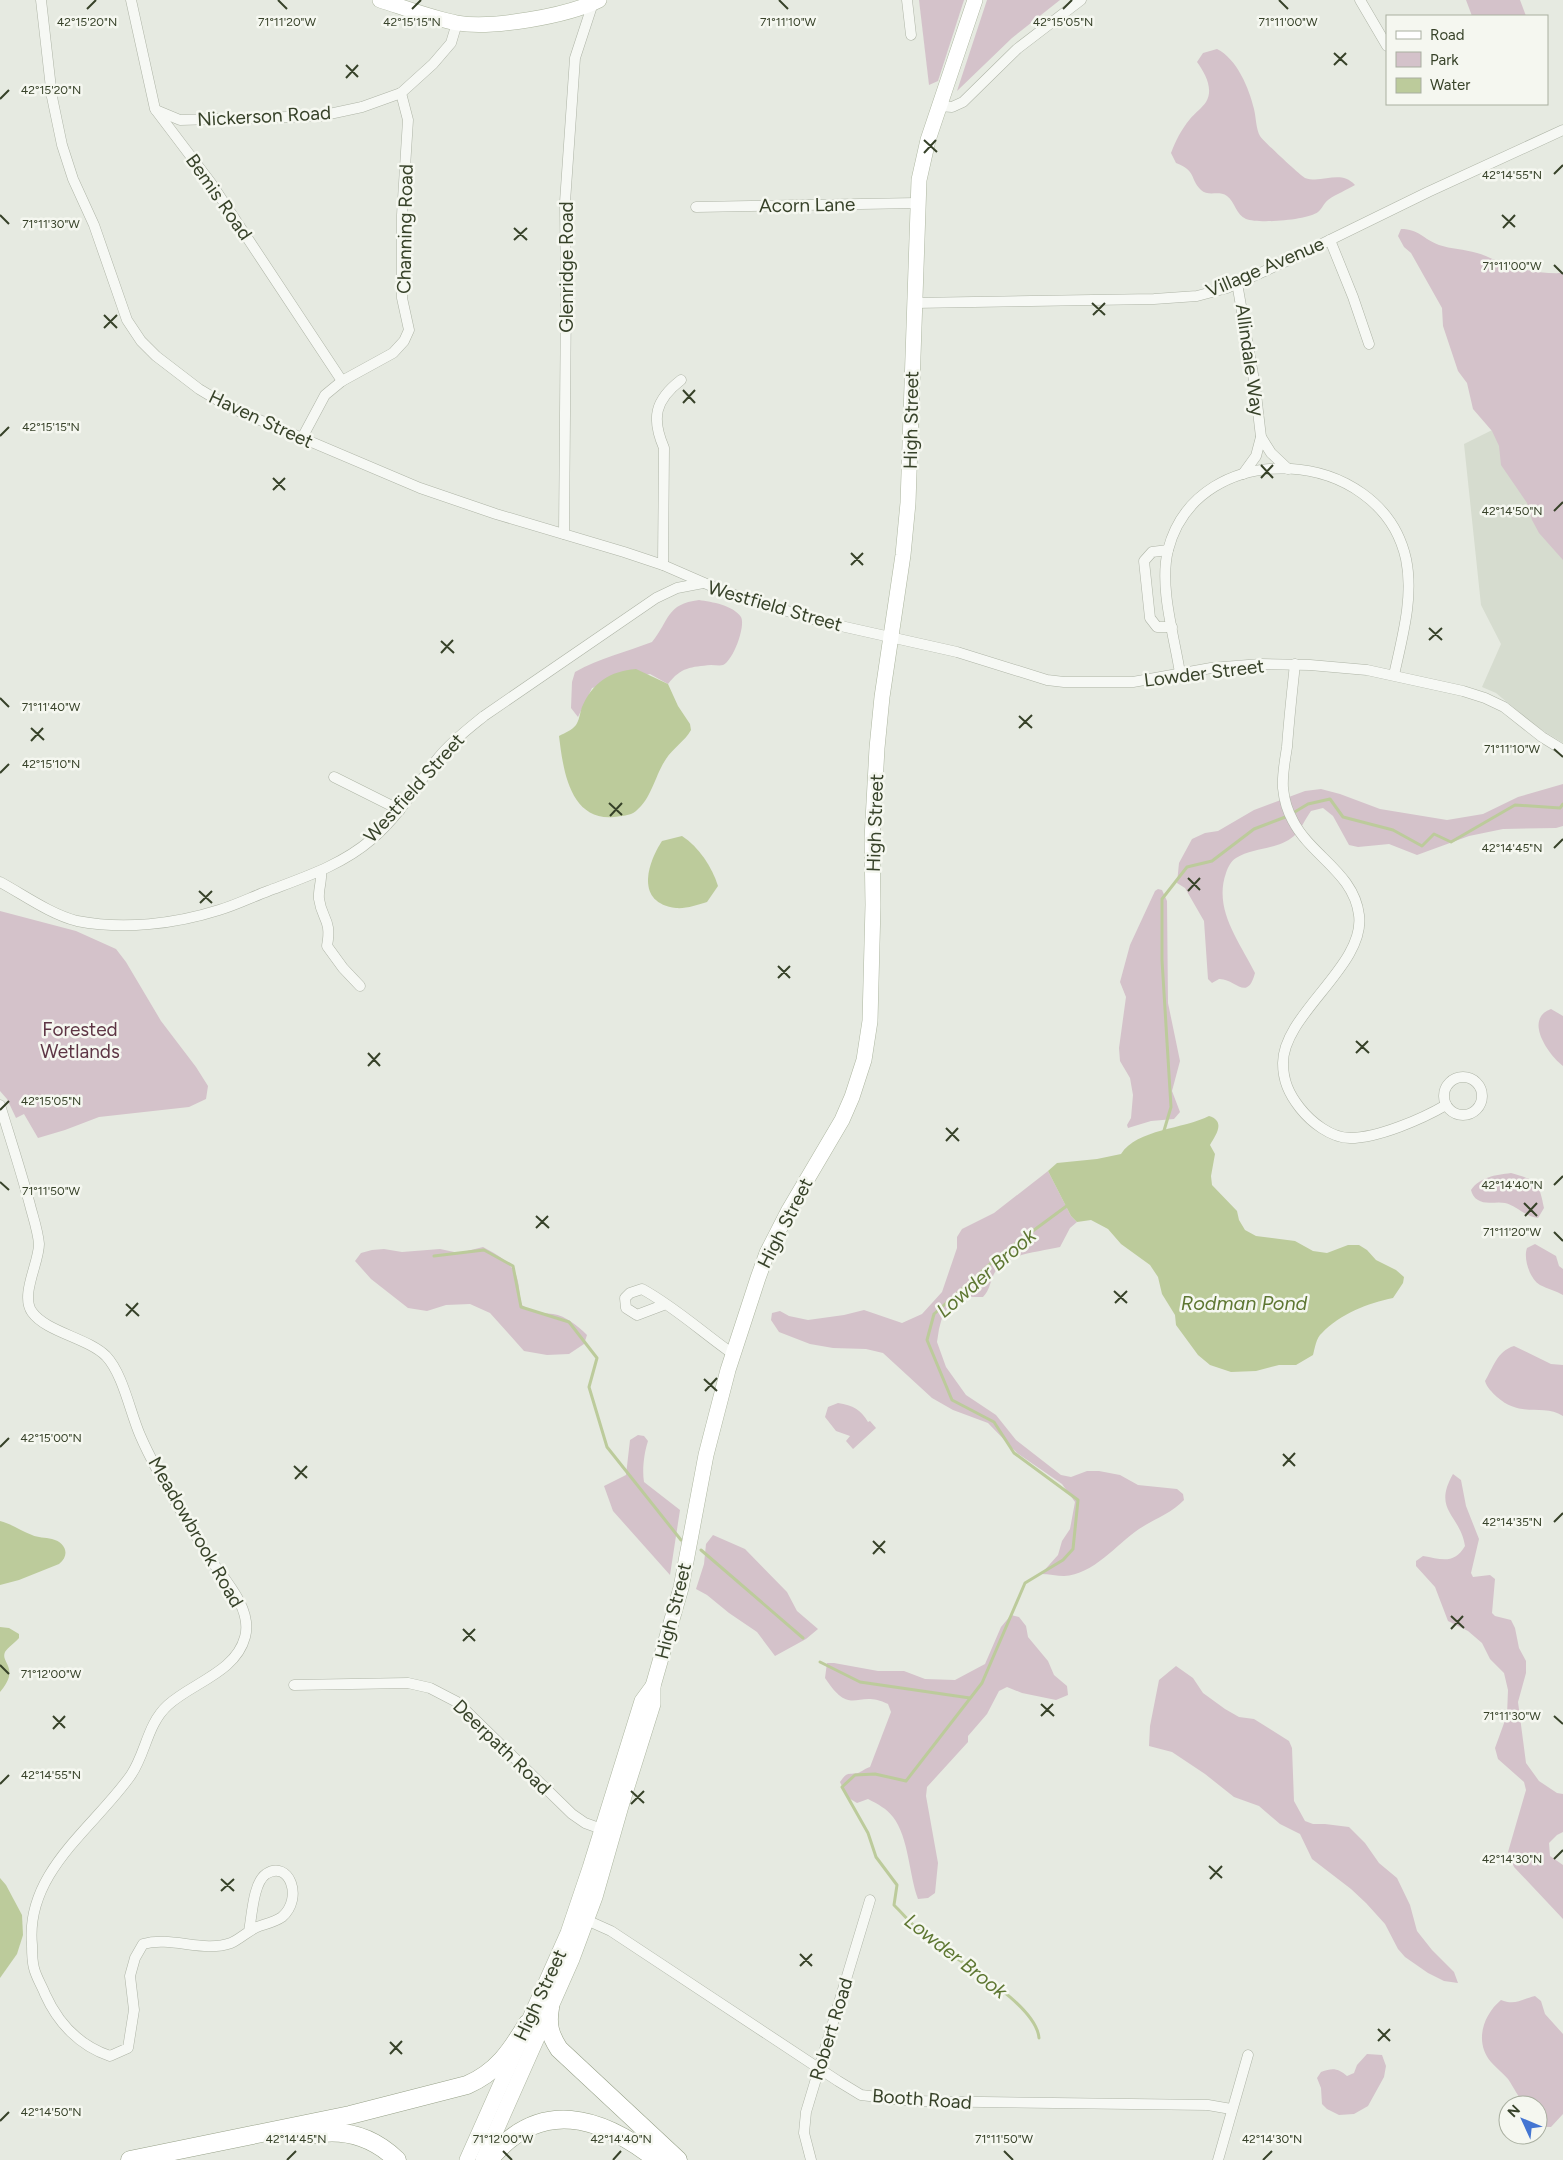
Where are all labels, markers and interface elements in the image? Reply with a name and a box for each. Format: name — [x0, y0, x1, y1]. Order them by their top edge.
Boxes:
text: 42°15'20"N — [57, 15, 117, 29]
text: 71°11'20"W — [258, 15, 316, 29]
text: 42°15'15"N — [383, 15, 441, 29]
text: 71°11'10"W — [760, 15, 817, 29]
text: 42°15'05"N — [1033, 15, 1093, 29]
text: 71°11'00"W — [1259, 15, 1318, 29]
legend — [1386, 15, 1548, 105]
text: Road — [1430, 26, 1465, 44]
text: Park — [1430, 51, 1459, 69]
text: Water — [1430, 76, 1470, 94]
text: 42°15'20"N — [21, 83, 81, 97]
street label: Nickerson Road — [196, 101, 332, 131]
street label: Bemis Road — [181, 150, 257, 244]
street label: Channing Road — [392, 164, 418, 294]
text: 42°14'55"N — [1482, 168, 1542, 182]
street label: Acorn Lane — [759, 193, 855, 217]
street label: Glenridge Road — [555, 201, 578, 333]
text: 71°11'30"W — [22, 217, 80, 231]
street label: Village Avenue — [1202, 232, 1328, 302]
text: 71°11'00"W — [1483, 259, 1542, 273]
street label: Allindale Way — [1231, 302, 1269, 418]
street label: High Street — [899, 371, 923, 469]
street label: Haven Street — [205, 385, 317, 453]
text: 42°15'15"N — [22, 420, 80, 434]
text: 42°14'50"N — [1481, 504, 1543, 518]
street label: Westfield Street — [705, 576, 845, 636]
street label: Lowder Street — [1142, 654, 1266, 692]
text: 71°11'40"W — [22, 700, 81, 714]
street label: Westfield Street — [359, 729, 469, 847]
text: 71°11'10"W — [1484, 742, 1541, 756]
text: 42°15'10"N — [22, 757, 80, 771]
street label: High Street — [862, 773, 888, 873]
text: 42°14'45"N — [1482, 841, 1542, 855]
park label: Forested Wetlands — [40, 1018, 120, 1063]
text: 42°15'05"N — [21, 1094, 81, 1108]
street label: High Street — [752, 1174, 818, 1272]
text: 42°14'40"N — [1481, 1178, 1543, 1192]
text: 71°11'50"W — [22, 1184, 81, 1198]
water label: Lowder Brook — [931, 1223, 1042, 1323]
text: 71°11'20"W — [1483, 1225, 1541, 1239]
water label: Rodman Pond — [1181, 1291, 1308, 1315]
text: 42°15'00"N — [20, 1431, 82, 1445]
street label: Meadowbrook Road — [143, 1453, 249, 1611]
text: 42°14'35"N — [1482, 1515, 1542, 1529]
street label: High Street — [650, 1561, 696, 1661]
text: 71°12'00"W — [21, 1667, 82, 1681]
street label: Deerpath Road — [448, 1694, 556, 1800]
text: 71°11'30"W — [1483, 1709, 1541, 1723]
text: 42°14'55"N — [21, 1768, 81, 1782]
text: 42°14'30"N — [1482, 1852, 1542, 1866]
water label: Lowder Brook — [900, 1908, 1013, 2004]
street label: High Street — [509, 1946, 571, 2044]
street label: Robert Road — [804, 1975, 858, 2083]
street label: Booth Road — [871, 2084, 973, 2114]
north arrow — [1498, 2095, 1548, 2145]
text: N — [1504, 2102, 1524, 2121]
text: 42°14'50"N — [20, 2105, 82, 2119]
text: 42°14'45"N — [266, 2132, 326, 2146]
text: 71°12'00"W — [473, 2132, 534, 2146]
text: 42°14'40"N — [590, 2132, 652, 2146]
text: 71°11'50"W — [975, 2132, 1034, 2146]
text: 42°14'30"N — [1242, 2132, 1302, 2146]

